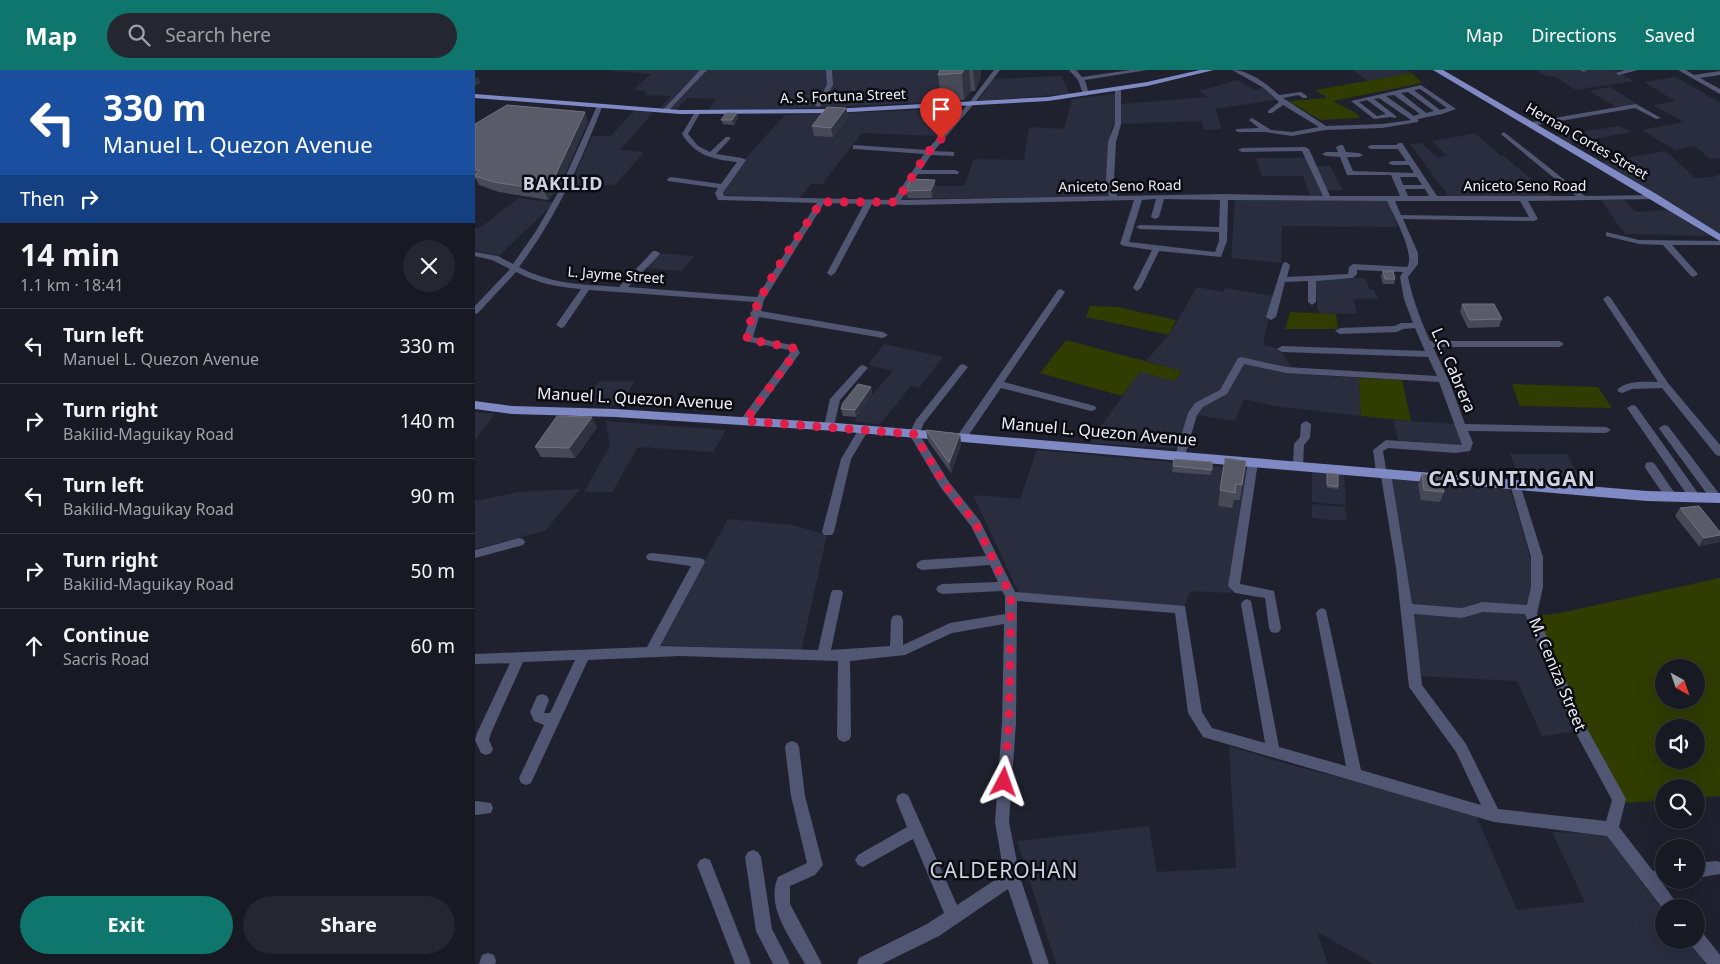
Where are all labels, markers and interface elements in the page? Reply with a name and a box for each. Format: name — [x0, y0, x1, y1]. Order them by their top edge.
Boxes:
search box — [107, 13, 457, 58]
text: Map — [25, 19, 77, 52]
icon: search — [125, 21, 153, 49]
text: Search here — [165, 22, 271, 48]
text: Map — [1466, 23, 1503, 47]
text: Directions — [1531, 23, 1617, 47]
text: Saved — [1645, 23, 1695, 47]
text: 330 m — [103, 84, 206, 131]
street label: A. S. Fortuna Street — [780, 84, 906, 107]
pin — [920, 88, 962, 139]
icon: left — [20, 90, 85, 155]
icon: arrive — [927, 95, 955, 123]
street label: Hernan Cortes Street — [1523, 98, 1652, 183]
text: Manuel L. Quezon Avenue — [103, 129, 373, 159]
district label: BAKILID — [523, 171, 603, 195]
street label: Aniceto Seno Road — [1058, 175, 1182, 196]
street label: Aniceto Seno Road — [1464, 176, 1586, 195]
icon: right — [75, 185, 103, 213]
text: Then — [20, 186, 65, 212]
text: 14 min — [20, 234, 120, 275]
button: close — [403, 240, 455, 292]
street label: L. Jayme Street — [567, 262, 665, 287]
text: 1.1 km · 18:41 — [20, 274, 124, 296]
text: Turn left — [63, 322, 144, 348]
street label: L.C. Cabrera — [1426, 324, 1482, 416]
icon: left — [20, 332, 48, 360]
text: 330 m — [400, 333, 455, 359]
text: Manuel L. Quezon Avenue — [63, 348, 259, 370]
street label: Manuel L. Quezon Avenue — [537, 382, 733, 414]
text: Turn right — [63, 397, 158, 423]
icon: right — [20, 407, 48, 435]
text: 140 m — [400, 408, 455, 434]
street label: Manuel L. Quezon Avenue — [1000, 411, 1198, 451]
text: Bakilid-Maguikay Road — [63, 423, 234, 445]
district label: CASUNTINGAN — [1428, 464, 1596, 492]
text: Turn left — [63, 472, 144, 498]
icon: left — [20, 482, 48, 510]
text: 90 m — [411, 483, 455, 509]
text: Bakilid-Maguikay Road — [63, 498, 234, 520]
text: Turn right — [63, 547, 158, 573]
icon: right — [20, 557, 48, 585]
text: 50 m — [411, 558, 455, 584]
text: Bakilid-Maguikay Road — [63, 573, 234, 595]
street label: M. Ceniza Street — [1524, 614, 1592, 734]
text: Continue — [63, 622, 149, 648]
icon: ahead — [20, 632, 48, 660]
text: 60 m — [411, 633, 455, 659]
text: Sacris Road — [63, 648, 149, 670]
north arrow — [1655, 659, 1705, 709]
map controls — [1655, 659, 1705, 949]
button: sound — [1655, 719, 1705, 769]
position arrow — [977, 755, 1029, 807]
button: search — [1655, 779, 1705, 829]
button: + — [1655, 839, 1705, 889]
district label: CALDEROHAN — [929, 856, 1079, 884]
button: Exit — [20, 896, 233, 954]
button: Share — [243, 896, 455, 954]
button: − — [1655, 899, 1705, 949]

